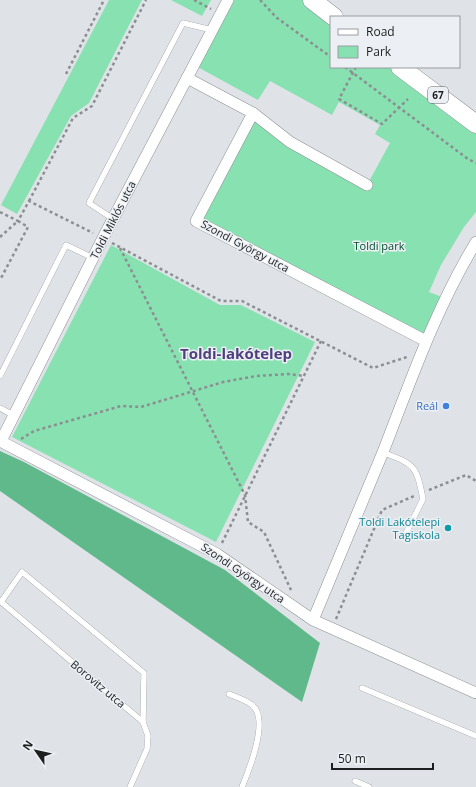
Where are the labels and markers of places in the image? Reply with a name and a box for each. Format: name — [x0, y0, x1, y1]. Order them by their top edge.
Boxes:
place label: Reál — [416, 398, 438, 413]
marker: Reál — [441, 401, 451, 411]
place label: Toldi Lakótelepi Tagiskola — [359, 514, 440, 542]
marker: Toldi Lakótelepi Tagiskola — [443, 523, 453, 533]

